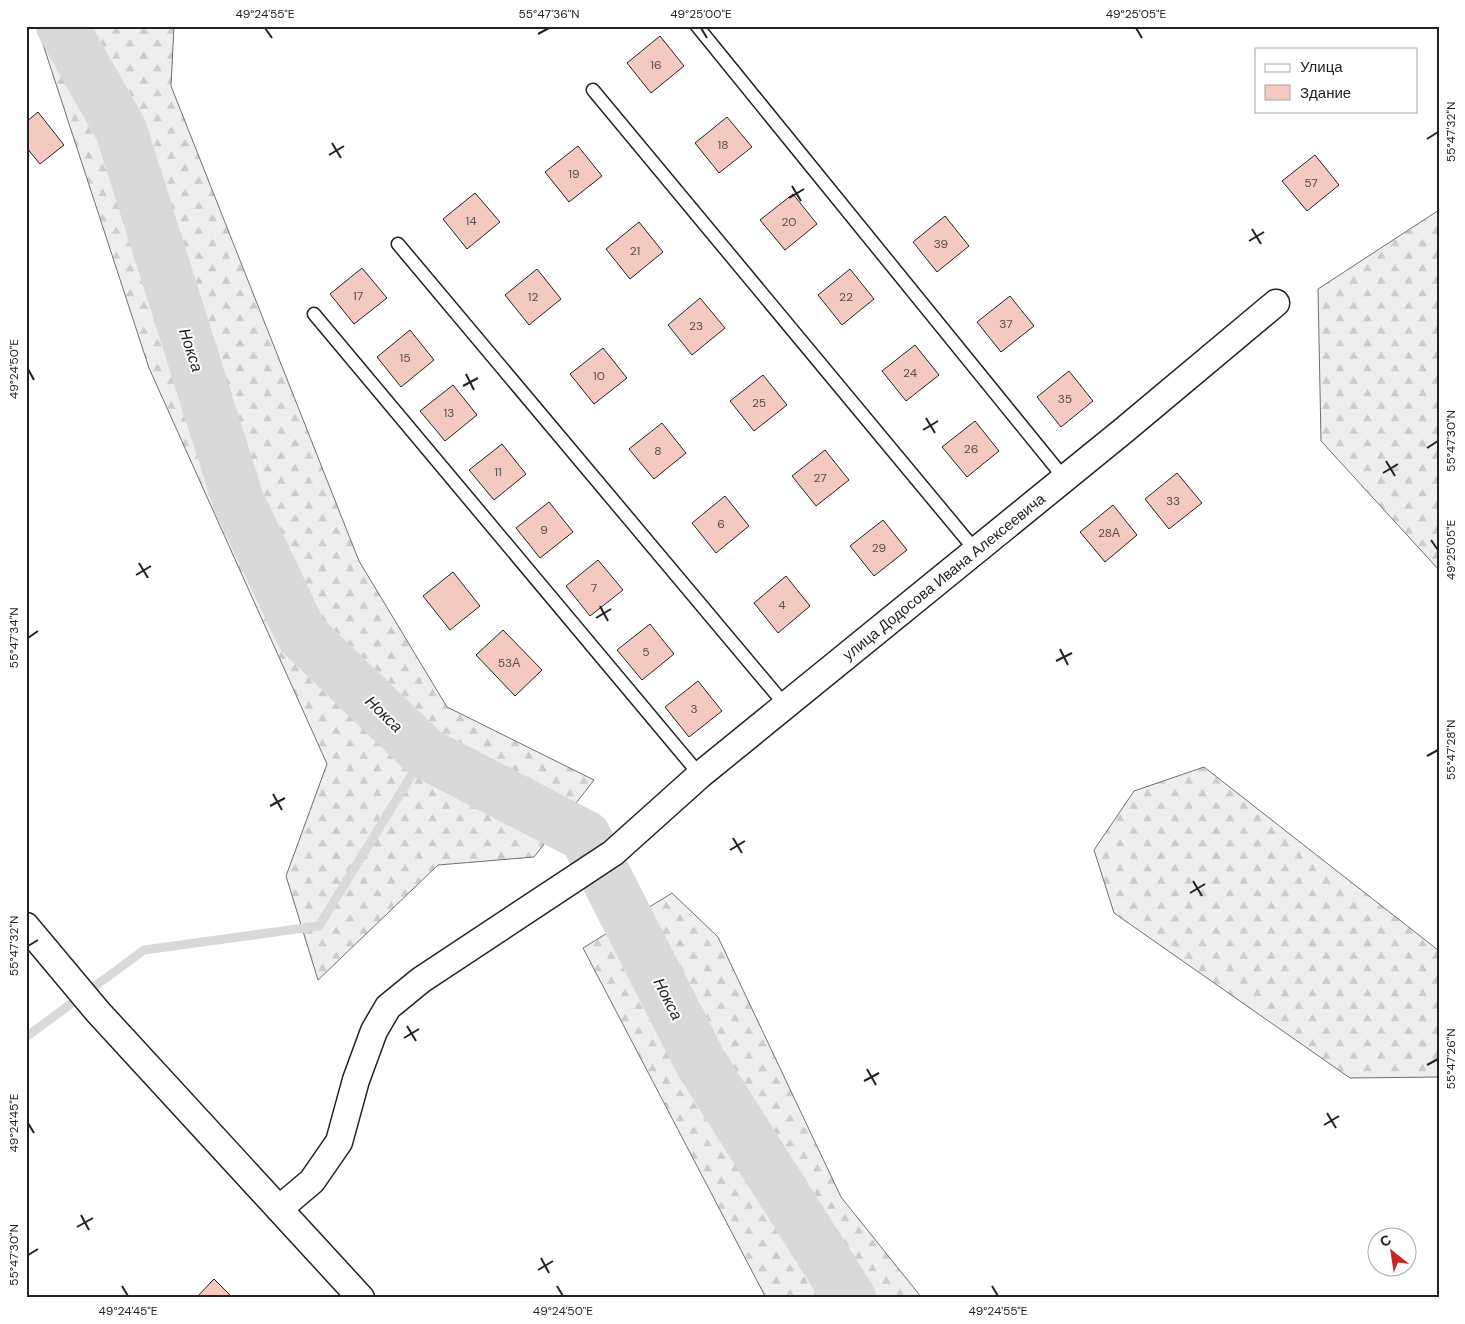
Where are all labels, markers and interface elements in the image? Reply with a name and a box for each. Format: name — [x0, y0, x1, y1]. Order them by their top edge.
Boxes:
text: 49°24'55"E — [235, 6, 295, 22]
text: 55°47'36"N — [518, 6, 580, 22]
text: 49°25'00"E — [670, 6, 732, 22]
text: 49°25'05"E — [1106, 6, 1166, 22]
legend — [1255, 48, 1418, 112]
house number: 16 — [650, 57, 662, 73]
text: Улица — [1300, 57, 1343, 77]
text: Здание — [1300, 83, 1351, 103]
text: 55°47'32"N — [1443, 102, 1459, 162]
house number: 18 — [717, 137, 729, 153]
house number: 19 — [568, 166, 580, 182]
house number: 57 — [1304, 175, 1318, 191]
house number: 14 — [465, 213, 477, 229]
house number: 20 — [781, 214, 797, 230]
house number: 39 — [934, 236, 948, 252]
house number: 21 — [630, 243, 640, 259]
house number: 17 — [353, 288, 363, 304]
house number: 12 — [528, 289, 538, 305]
house number: 22 — [839, 289, 853, 305]
house number: 37 — [999, 316, 1013, 332]
house number: 23 — [689, 318, 703, 334]
water label: Нокса — [174, 325, 208, 375]
text: 49°24'50"E — [6, 339, 22, 399]
house number: 15 — [399, 350, 411, 366]
house number: 24 — [903, 365, 917, 381]
house number: 10 — [593, 368, 605, 384]
house number: 35 — [1058, 391, 1072, 407]
house number: 25 — [752, 395, 766, 411]
house number: 13 — [444, 405, 454, 421]
text: 55°47'30"N — [1443, 410, 1459, 472]
house number: 26 — [964, 441, 978, 457]
house number: 8 — [654, 443, 662, 459]
house number: 11 — [494, 464, 502, 480]
house number: 27 — [813, 470, 827, 486]
street label: улица Додосова Ивана Алексеевича — [839, 489, 1050, 665]
house number: 33 — [1166, 493, 1180, 509]
house number: 6 — [717, 516, 725, 532]
text: 49°25'05"E — [1443, 520, 1459, 580]
house number: 9 — [540, 522, 548, 538]
house number: 28А — [1098, 525, 1120, 541]
house number: 29 — [872, 540, 886, 556]
house number: 7 — [591, 580, 597, 596]
house number: 4 — [778, 597, 786, 613]
text: 55°47'34"N — [6, 608, 22, 668]
house number: 5 — [642, 644, 650, 660]
house number: 53А — [498, 655, 520, 671]
water label: Нокса — [361, 691, 407, 737]
house number: 3 — [690, 701, 698, 717]
text: 55°47'28"N — [1443, 720, 1459, 780]
text: 55°47'32"N — [6, 916, 22, 976]
water label: Нокса — [648, 974, 688, 1024]
text: 55°47'26"N — [1443, 1029, 1459, 1089]
text: 49°24'45"E — [6, 1093, 22, 1152]
text: 55°47'30"N — [6, 1224, 22, 1286]
north arrow — [1368, 1226, 1418, 1276]
text: С — [1377, 1230, 1394, 1251]
text: 49°24'45"E — [99, 1303, 158, 1319]
text: 49°24'50"E — [533, 1303, 593, 1319]
text: 49°24'55"E — [968, 1303, 1028, 1319]

